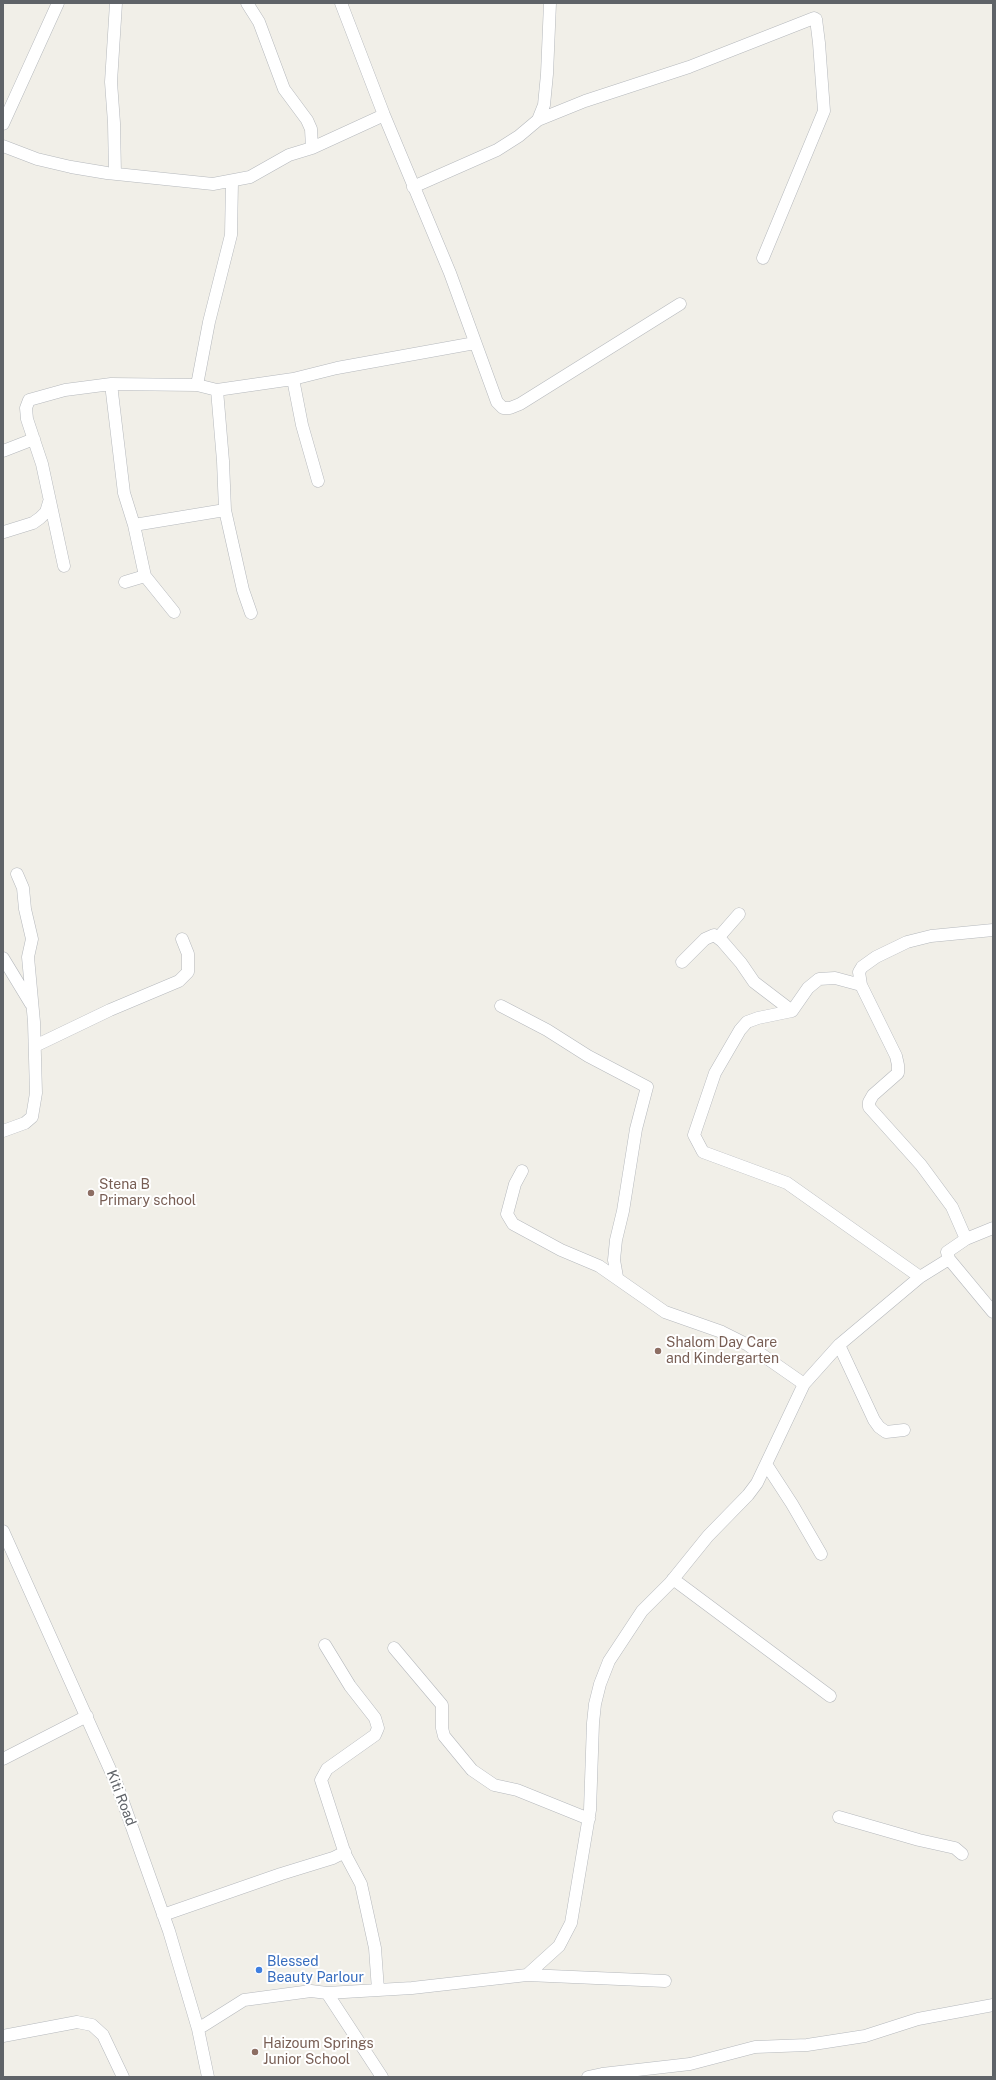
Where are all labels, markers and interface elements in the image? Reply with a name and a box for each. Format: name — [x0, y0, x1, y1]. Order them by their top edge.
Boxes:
place label: Stena B Primary school — [99, 1177, 196, 1210]
marker: Stena B Primary school — [86, 1188, 96, 1198]
place label: Shalom Day Care and Kindergarten — [666, 1335, 779, 1368]
marker: Shalom Day Care and Kindergarten — [653, 1346, 663, 1356]
street label: Kiti Road — [103, 1768, 139, 1828]
place label: Blessed Beauty Parlour — [267, 1954, 364, 1986]
marker: Blessed Beauty Parlour — [254, 1965, 264, 1975]
place label: Haizoum Springs Junior School — [263, 2036, 374, 2068]
marker: Haizoum Springs Junior School — [250, 2047, 260, 2057]

